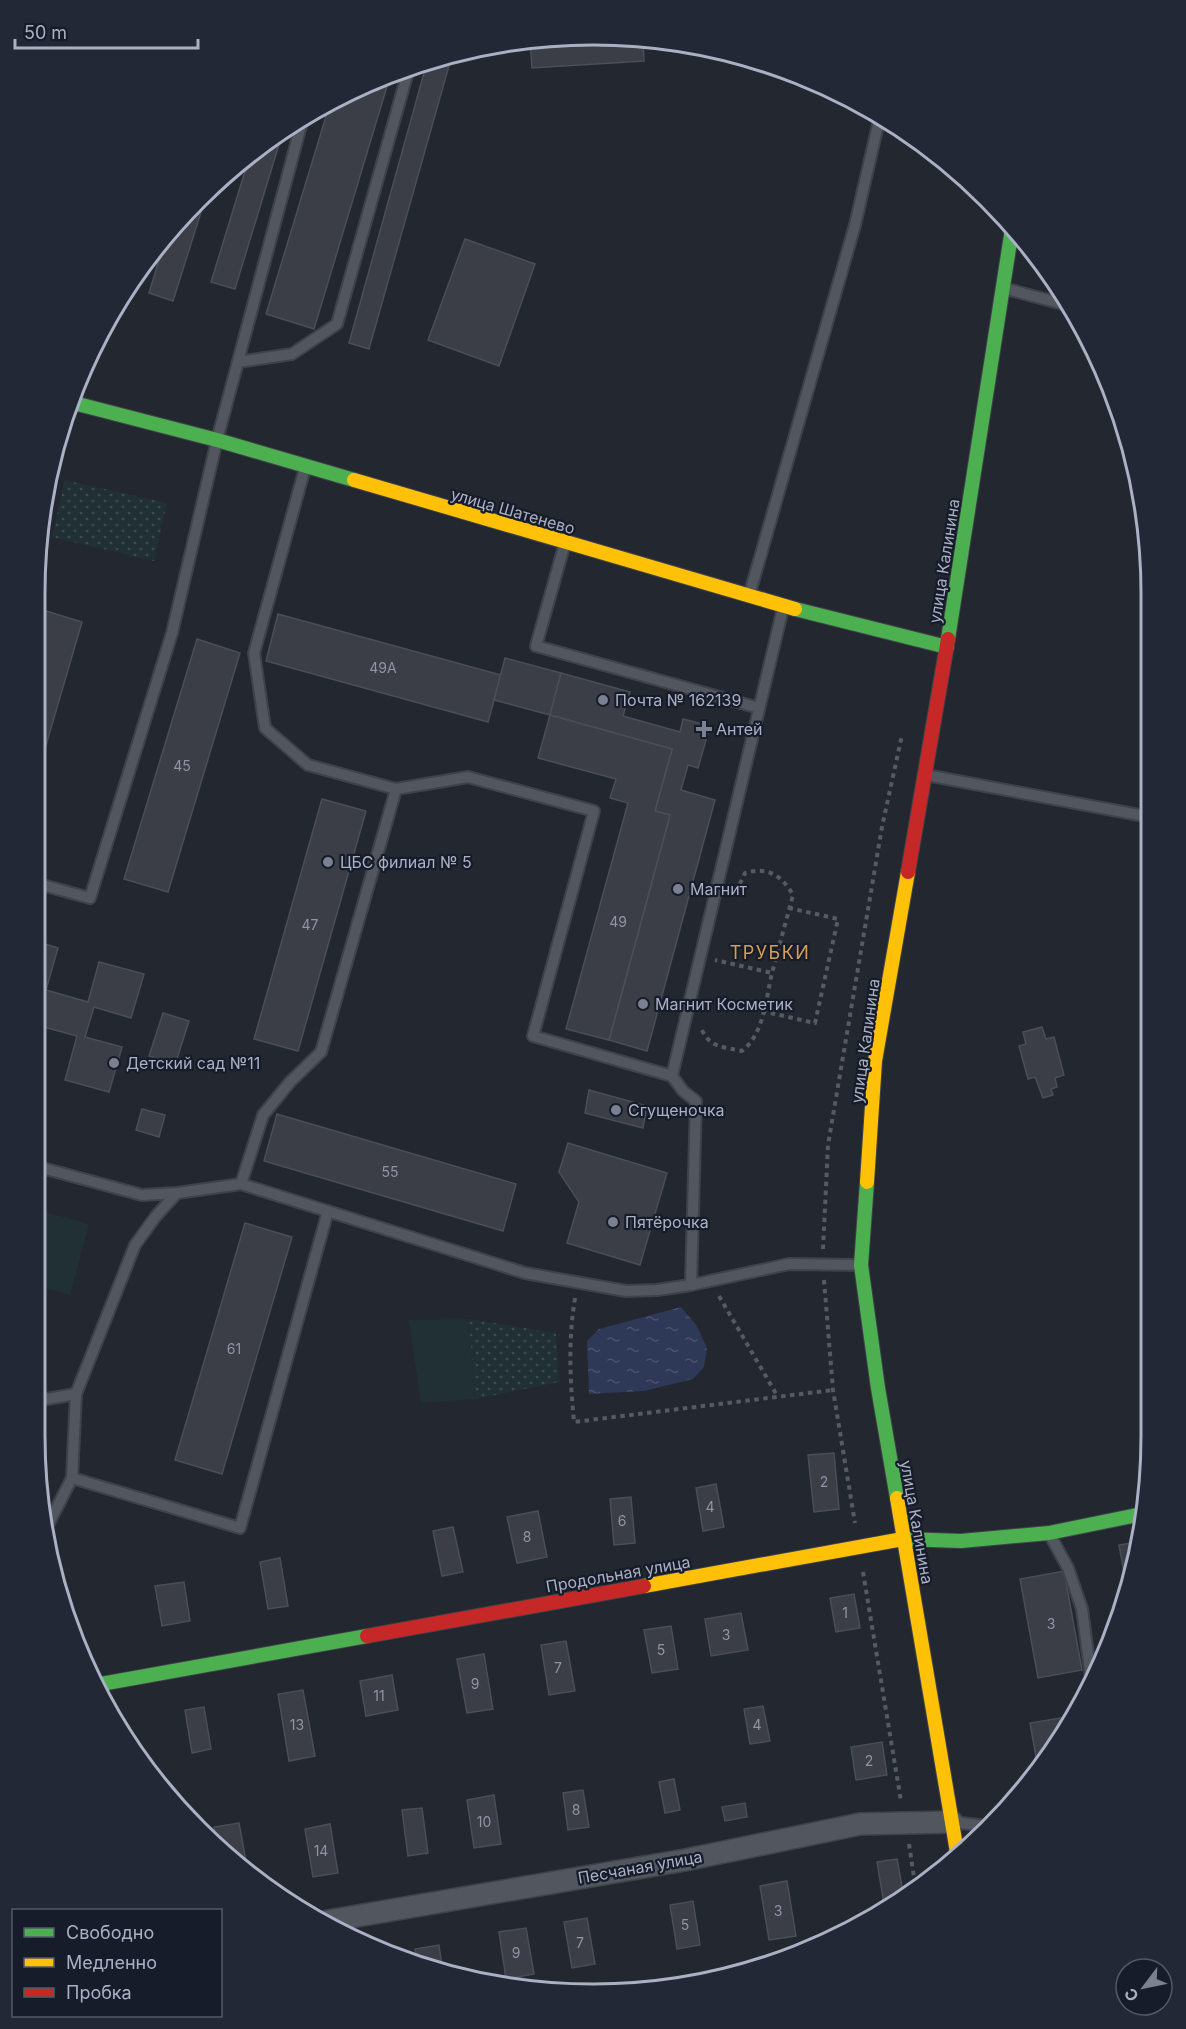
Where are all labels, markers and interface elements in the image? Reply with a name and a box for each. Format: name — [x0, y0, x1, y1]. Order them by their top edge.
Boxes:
scale bar — [15, 12, 198, 50]
text: 50 m — [24, 22, 67, 43]
street label: улица Шатенево — [449, 484, 577, 538]
street label: улица Калинина — [924, 497, 964, 625]
house number: 49А — [369, 659, 397, 676]
place label: Почта № 162139 — [615, 690, 741, 710]
marker: Почта № 162139 — [596, 693, 610, 707]
place label: Антей — [716, 719, 762, 739]
marker: Антей — [697, 722, 711, 736]
house number: 45 — [173, 757, 191, 774]
place label: ЦБС филиал № 5 — [340, 852, 472, 872]
marker: ЦБС филиал № 5 — [321, 855, 335, 869]
place label: Магнит — [690, 879, 748, 899]
marker: Магнит — [671, 882, 685, 896]
house number: 49 — [609, 913, 627, 930]
house number: 47 — [302, 916, 319, 933]
district label: ТРУБКИ — [730, 942, 810, 963]
street label: улица Калинина — [846, 977, 884, 1105]
place label: Магнит Косметик — [655, 994, 793, 1014]
marker: Магнит Косметик — [636, 997, 650, 1011]
place label: Детский сад №11 — [126, 1053, 260, 1073]
marker: Детский сад №11 — [107, 1056, 121, 1070]
place label: Сгущеночка — [628, 1100, 725, 1120]
marker: Сгущеночка — [609, 1103, 623, 1117]
house number: 55 — [381, 1163, 399, 1180]
place label: Пятёрочка — [625, 1212, 709, 1232]
marker: Пятёрочка — [606, 1215, 620, 1229]
house number: 61 — [227, 1340, 241, 1357]
street label: улица Калинина — [896, 1458, 938, 1586]
house number: 2 — [820, 1473, 828, 1490]
house number: 4 — [705, 1498, 715, 1515]
house number: 6 — [618, 1512, 626, 1529]
house number: 8 — [523, 1528, 531, 1545]
street label: Продольная улица — [544, 1551, 692, 1597]
house number: 1 — [842, 1604, 848, 1621]
house number: 3 — [1047, 1615, 1055, 1632]
house number: 3 — [722, 1626, 730, 1643]
house number: 5 — [657, 1641, 665, 1658]
house number: 7 — [554, 1659, 562, 1676]
house number: 9 — [471, 1675, 479, 1692]
house number: 11 — [373, 1687, 385, 1704]
house number: 13 — [290, 1716, 304, 1733]
house number: 4 — [752, 1716, 762, 1733]
house number: 2 — [865, 1752, 873, 1769]
house number: 8 — [572, 1801, 580, 1818]
house number: 10 — [477, 1813, 491, 1830]
house number: 14 — [314, 1842, 328, 1859]
street label: Песчаная улица — [576, 1846, 704, 1888]
house number: 3 — [774, 1902, 782, 1919]
legend — [12, 1909, 222, 2017]
house number: 5 — [681, 1916, 689, 1933]
text: Свободно — [66, 1922, 154, 1943]
house number: 7 — [576, 1934, 584, 1951]
house number: 9 — [512, 1944, 520, 1961]
text: Медленно — [66, 1952, 157, 1973]
north arrow — [1114, 1957, 1174, 2017]
text: Пробка — [66, 1982, 132, 2003]
text: С — [1120, 1984, 1143, 2005]

